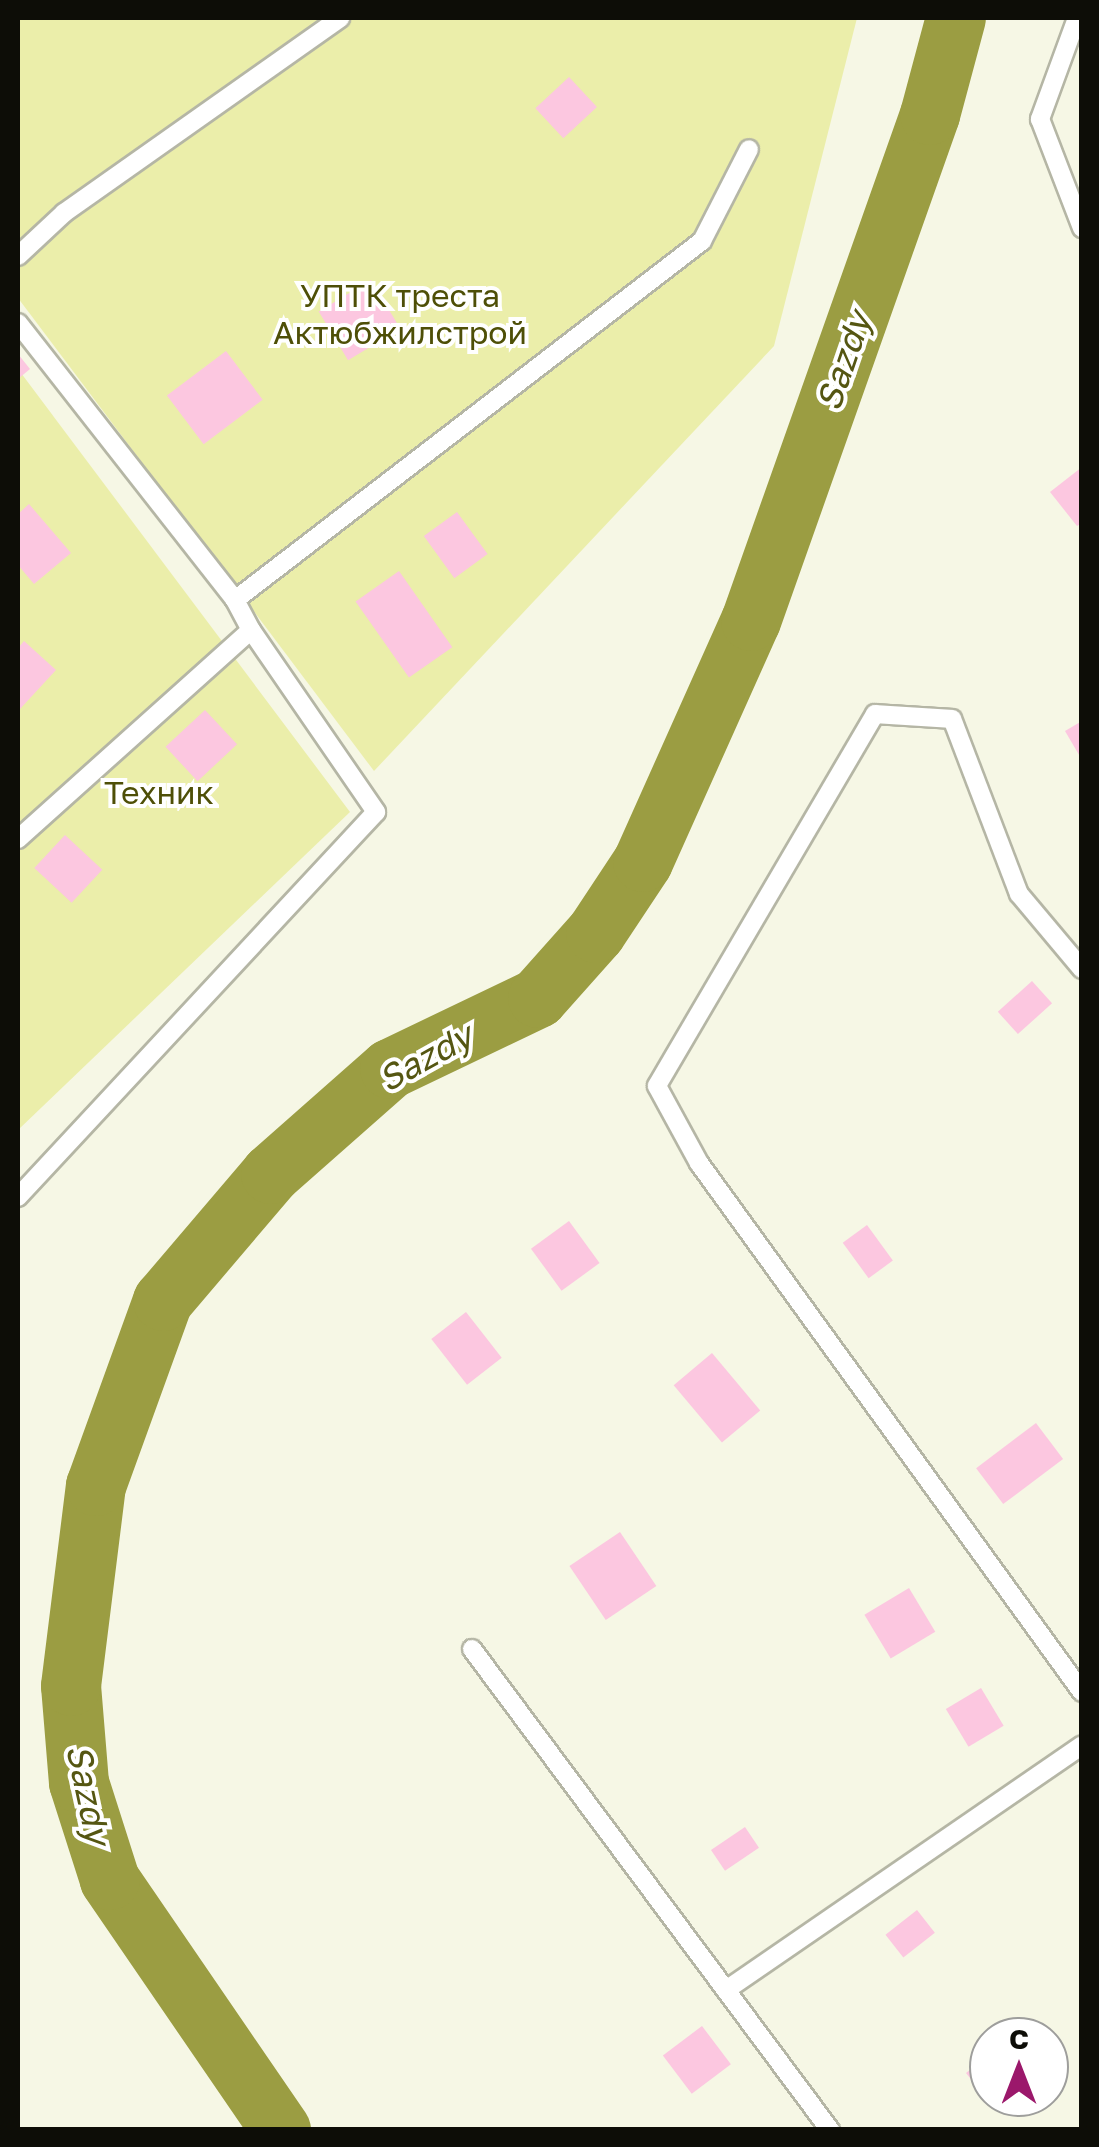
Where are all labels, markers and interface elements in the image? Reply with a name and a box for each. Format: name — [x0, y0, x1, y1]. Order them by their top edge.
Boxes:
park label: УПТК треста Актюбжилстрой — [273, 277, 527, 352]
water label: Sazdy — [807, 306, 879, 416]
park label: Техник — [104, 773, 214, 811]
water label: Sazdy — [371, 1014, 479, 1100]
water label: Sazdy — [58, 1740, 120, 1848]
north arrow — [969, 2017, 1069, 2117]
text: С — [1009, 2022, 1029, 2055]

